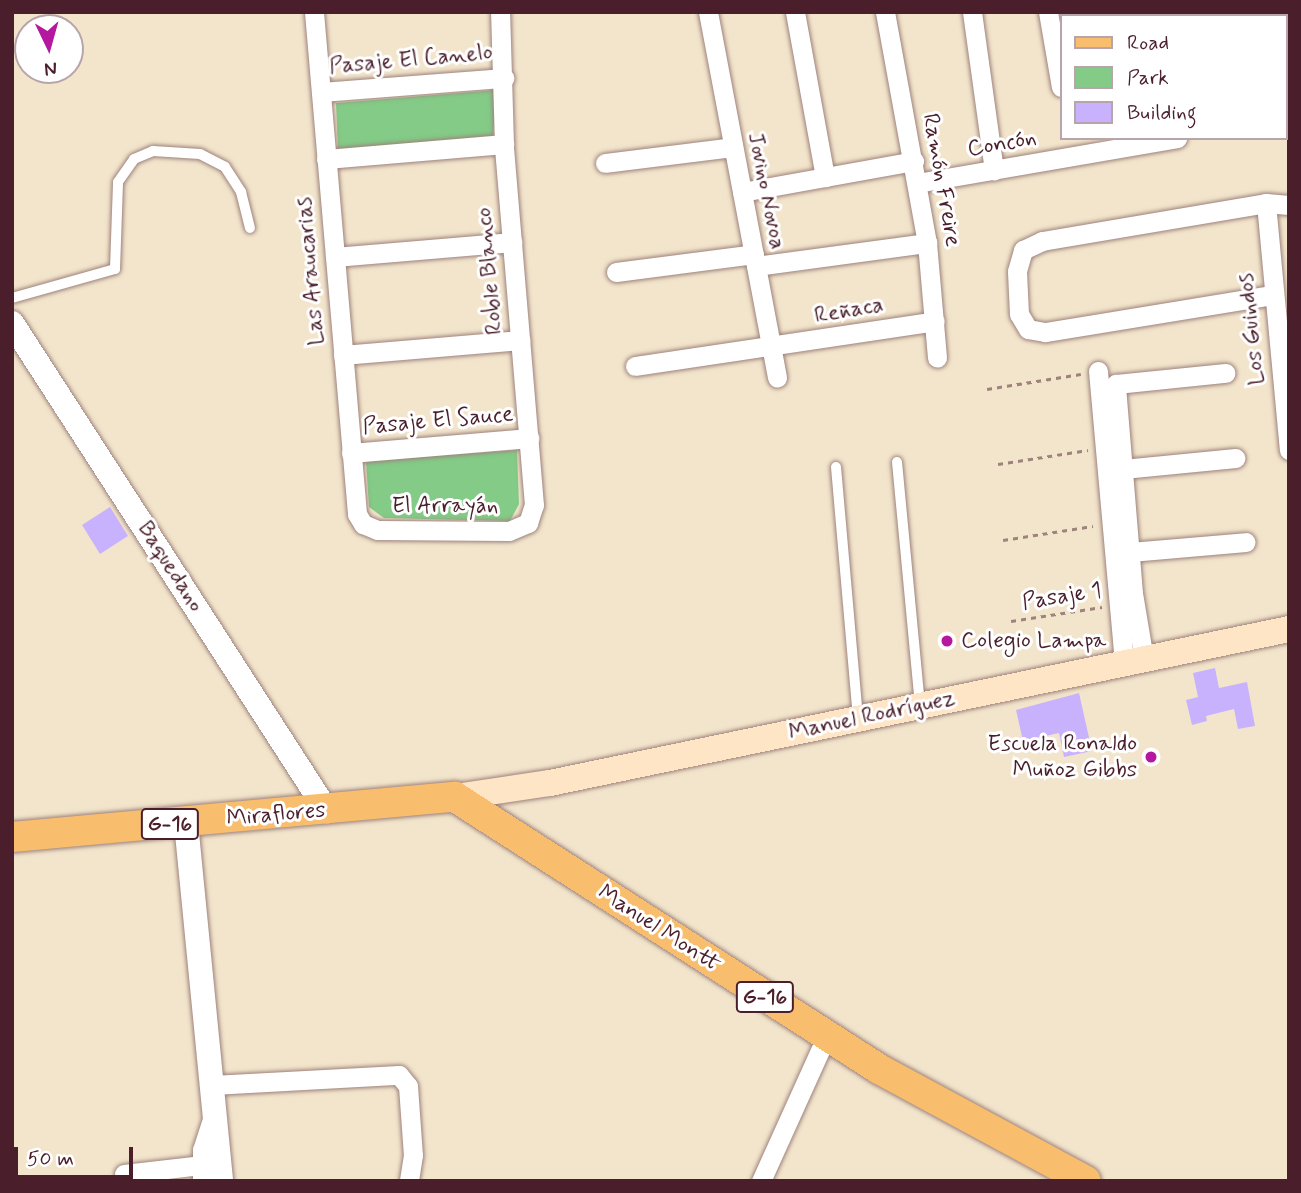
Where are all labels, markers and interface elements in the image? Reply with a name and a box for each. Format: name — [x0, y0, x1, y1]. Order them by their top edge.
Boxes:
north arrow — [14, 14, 84, 84]
legend — [1060, 14, 1287, 140]
text: Road — [1127, 29, 1169, 57]
street label: Pasaje El Canelo — [330, 39, 492, 81]
text: N — [43, 55, 58, 81]
text: Park — [1127, 64, 1169, 92]
text: Building — [1127, 99, 1197, 127]
street label: Ramón Freire — [916, 112, 966, 248]
street label: Concón — [965, 124, 1039, 164]
street label: Jovino Novoa — [741, 130, 791, 252]
street label: Las Araucarias — [291, 194, 331, 348]
street label: Roble Blanco — [471, 207, 509, 335]
street label: Los Guindos — [1232, 270, 1272, 388]
street label: Reñaca — [812, 291, 886, 331]
street label: Pasaje El Sauce — [362, 401, 514, 441]
street label: El Arrayán — [393, 492, 497, 520]
street label: Baquedano — [131, 517, 209, 617]
street label: Pasaje 1 — [1020, 577, 1104, 617]
place label: Colegio Lampa — [961, 627, 1104, 655]
marker: Colegio Lampa — [939, 633, 955, 649]
street label: Manuel Rodríguez — [786, 685, 958, 747]
place label: Escuela Ronaldo Muñoz Gibbs — [991, 730, 1137, 784]
marker: Escuela Ronaldo Muñoz Gibbs — [1143, 749, 1159, 765]
street label: Miraflores — [225, 797, 327, 833]
road number: G-16 — [140, 806, 200, 842]
street label: Manuel Montt — [592, 879, 726, 979]
road number: G-16 — [735, 979, 795, 1014]
scale bar — [18, 1134, 136, 1178]
text: 50 m — [27, 1145, 74, 1173]

